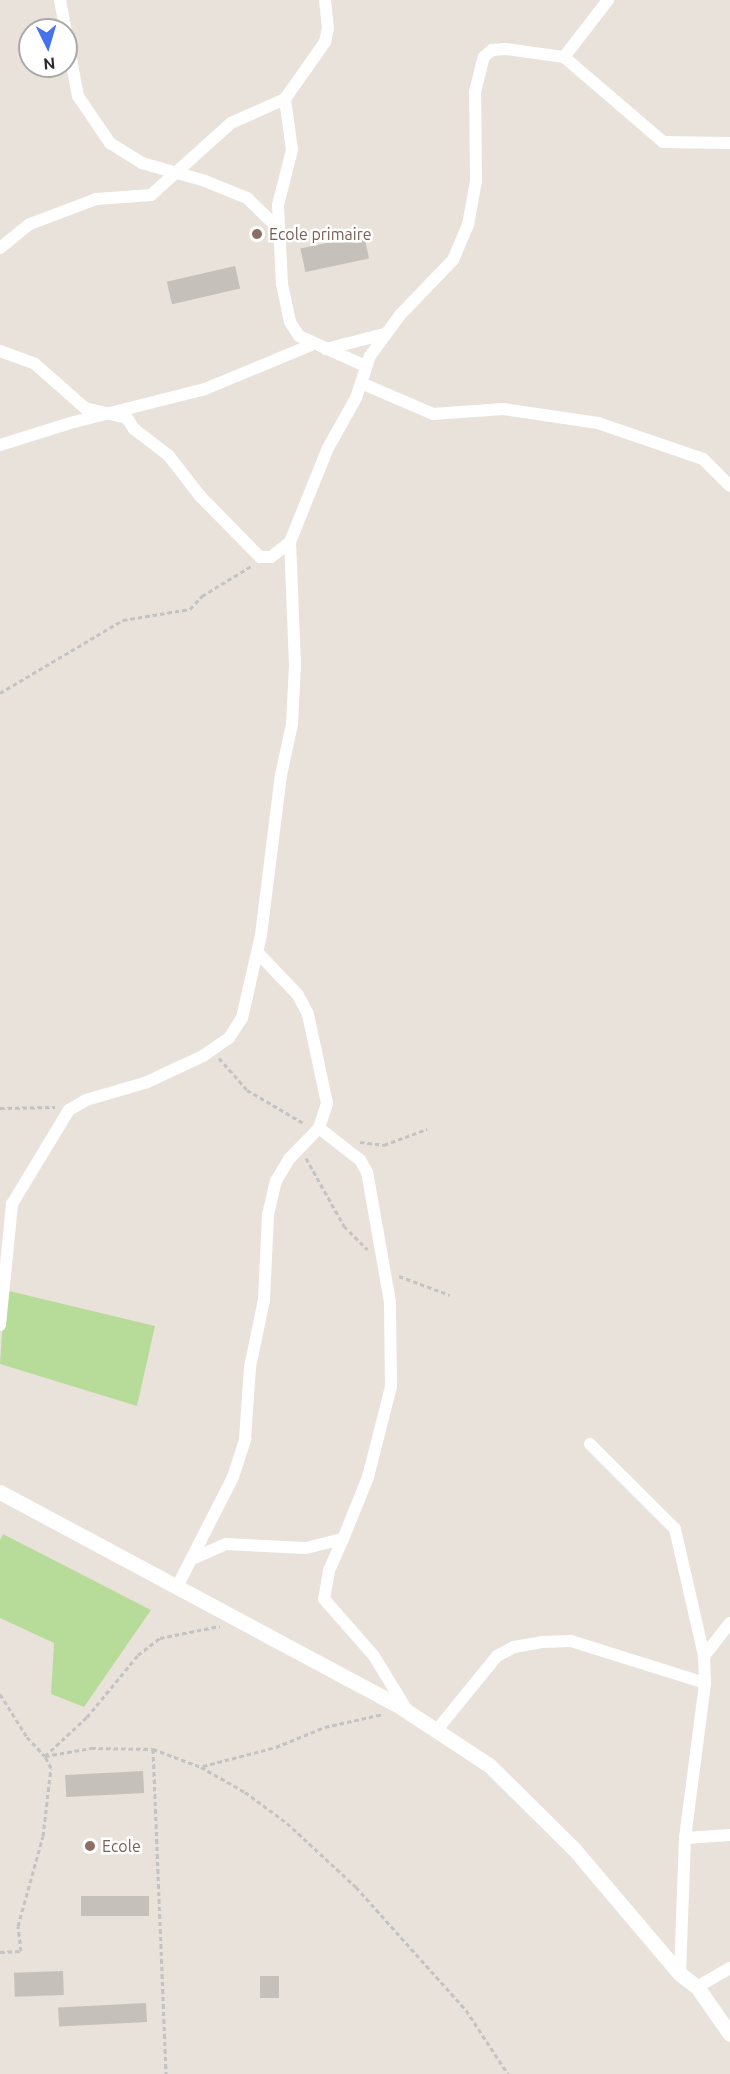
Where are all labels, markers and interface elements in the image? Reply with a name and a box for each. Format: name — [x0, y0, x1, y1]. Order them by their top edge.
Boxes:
north arrow — [18, 18, 78, 78]
text: N — [43, 54, 56, 73]
place label: Ecole primaire — [269, 224, 372, 244]
marker: Ecole primaire — [250, 227, 264, 241]
place label: Ecole — [102, 1836, 141, 1856]
marker: Ecole — [83, 1839, 97, 1853]

